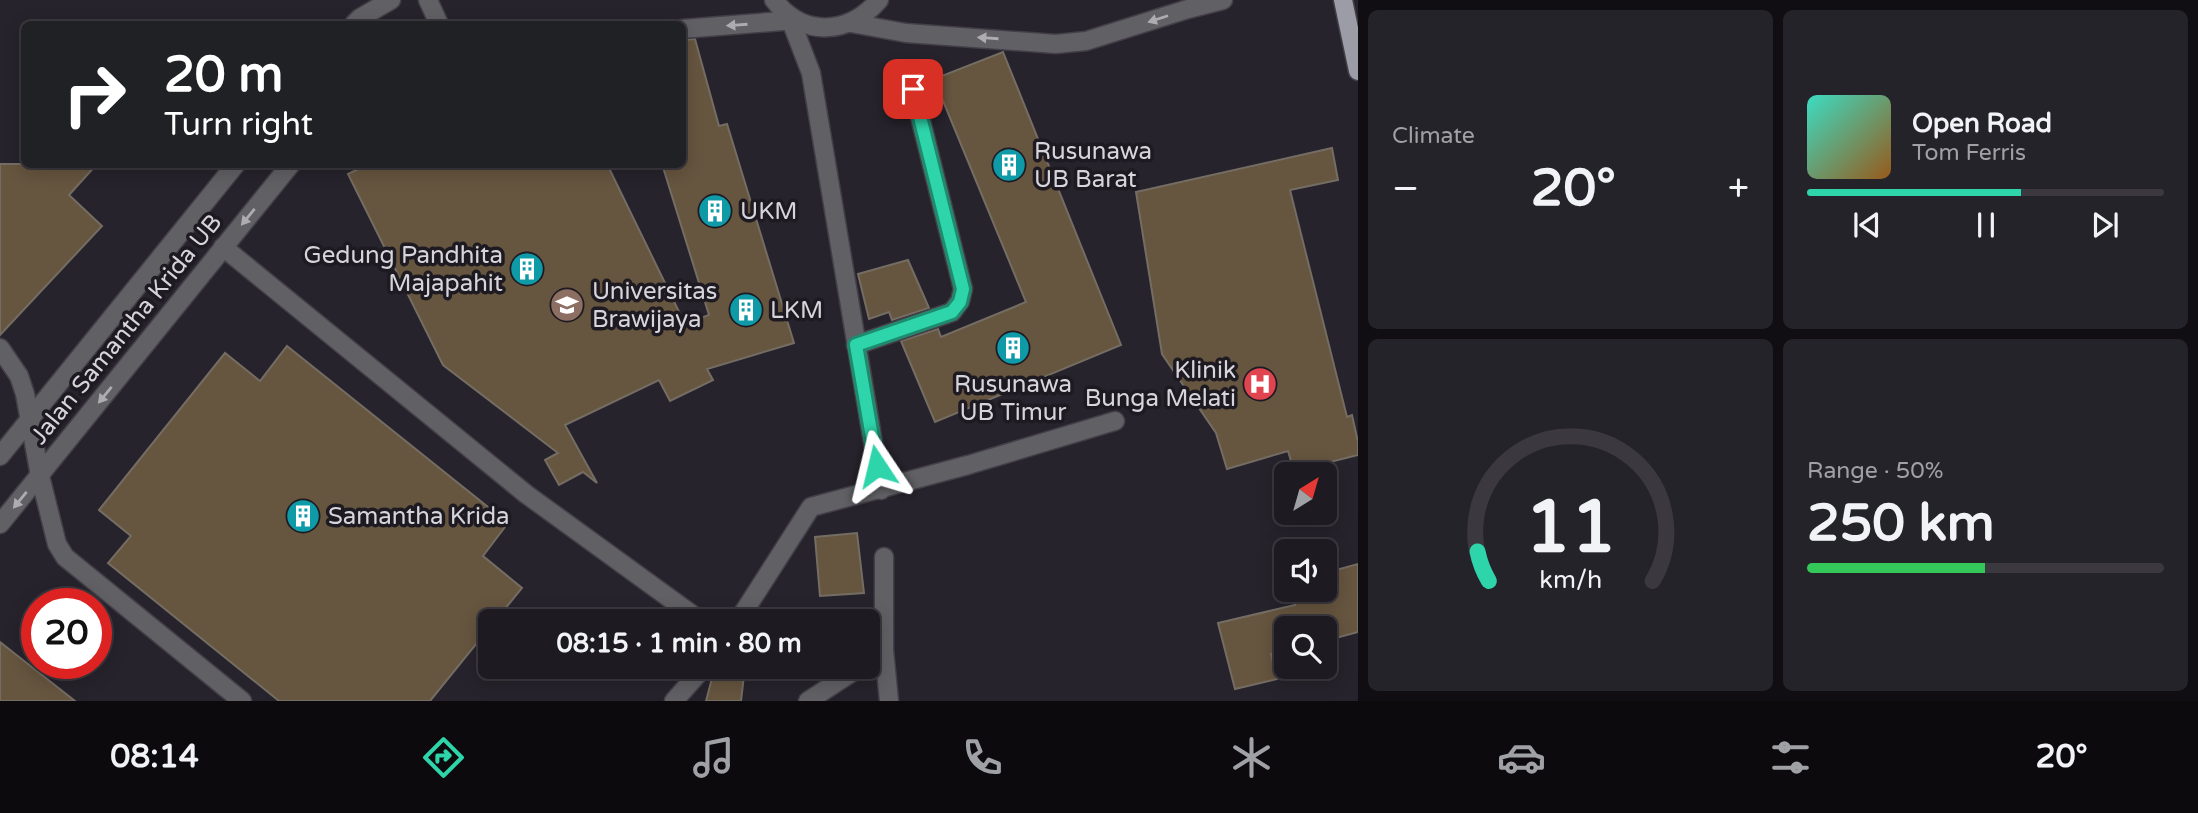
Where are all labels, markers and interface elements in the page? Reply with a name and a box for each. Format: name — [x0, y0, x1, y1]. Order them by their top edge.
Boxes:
one-way arrow — [1147, 14, 1168, 24]
one-way arrow — [725, 20, 747, 31]
one-way arrow — [977, 32, 999, 43]
text: 20 m — [164, 46, 283, 105]
icon: right — [49, 49, 140, 140]
pin — [883, 59, 943, 119]
icon: arrive — [894, 70, 932, 108]
text: Turn right — [164, 106, 313, 144]
text: Open Road — [1912, 108, 2052, 139]
text: Climate — [1392, 122, 1475, 150]
place label: Rusunawa UB Barat — [1034, 137, 1152, 194]
text: Tom Ferris — [1912, 139, 2026, 167]
building icon: Rusunawa UB Barat — [990, 146, 1028, 184]
text: 20° — [1531, 157, 1616, 220]
text: − — [1392, 166, 1419, 212]
text: + — [1728, 166, 1749, 212]
building icon: UKM — [696, 192, 734, 230]
place label: UKM — [740, 197, 797, 226]
icon: previous — [1848, 206, 1886, 244]
icon: pause — [1967, 206, 2005, 244]
icon: next — [2086, 206, 2124, 244]
street label: Jalan Samantha Krida UB — [25, 208, 228, 450]
one-way arrow — [240, 208, 255, 226]
place label: Gedung Pandhita Majapahit — [303, 241, 503, 298]
building icon: Gedung Pandhita Majapahit — [508, 250, 546, 288]
place label: Universitas Brawijaya — [592, 277, 717, 334]
school or university icon: Universitas Brawijaya — [548, 286, 586, 324]
building icon: LKM — [727, 291, 765, 329]
place label: LKM — [770, 296, 823, 325]
building icon: Rusunawa UB Timur — [994, 329, 1032, 367]
place label: Klinik Bunga Melati — [1085, 356, 1236, 413]
hospital icon: Klinik Bunga Melati — [1241, 365, 1279, 403]
place label: Rusunawa UB Timur — [954, 370, 1072, 427]
one-way arrow — [98, 386, 113, 403]
position arrow — [840, 429, 914, 503]
text: Range · 50% — [1807, 457, 1943, 485]
north arrow — [1274, 462, 1337, 525]
map controls — [1274, 462, 1337, 679]
text: 11 — [1525, 484, 1616, 572]
one-way arrow — [13, 492, 28, 509]
text: 250 km — [1807, 492, 1995, 555]
building icon: Samantha Krida — [284, 497, 322, 535]
place label: Samantha Krida — [328, 502, 510, 531]
button: sound — [1274, 539, 1337, 602]
text: km/h — [1539, 565, 1602, 595]
speed limit sign: 20 — [21, 588, 112, 679]
button: search — [1274, 616, 1337, 679]
text: 08:15 · 1 min · 80 m — [556, 628, 802, 659]
icon: directions — [419, 733, 468, 782]
icon: music — [689, 733, 738, 782]
icon: phone — [958, 733, 1007, 782]
icon: climate — [1227, 733, 1276, 782]
icon: car — [1497, 733, 1546, 782]
icon: filters — [1766, 733, 1815, 782]
text: 08:14 — [110, 738, 199, 776]
text: 20° — [2035, 738, 2088, 776]

